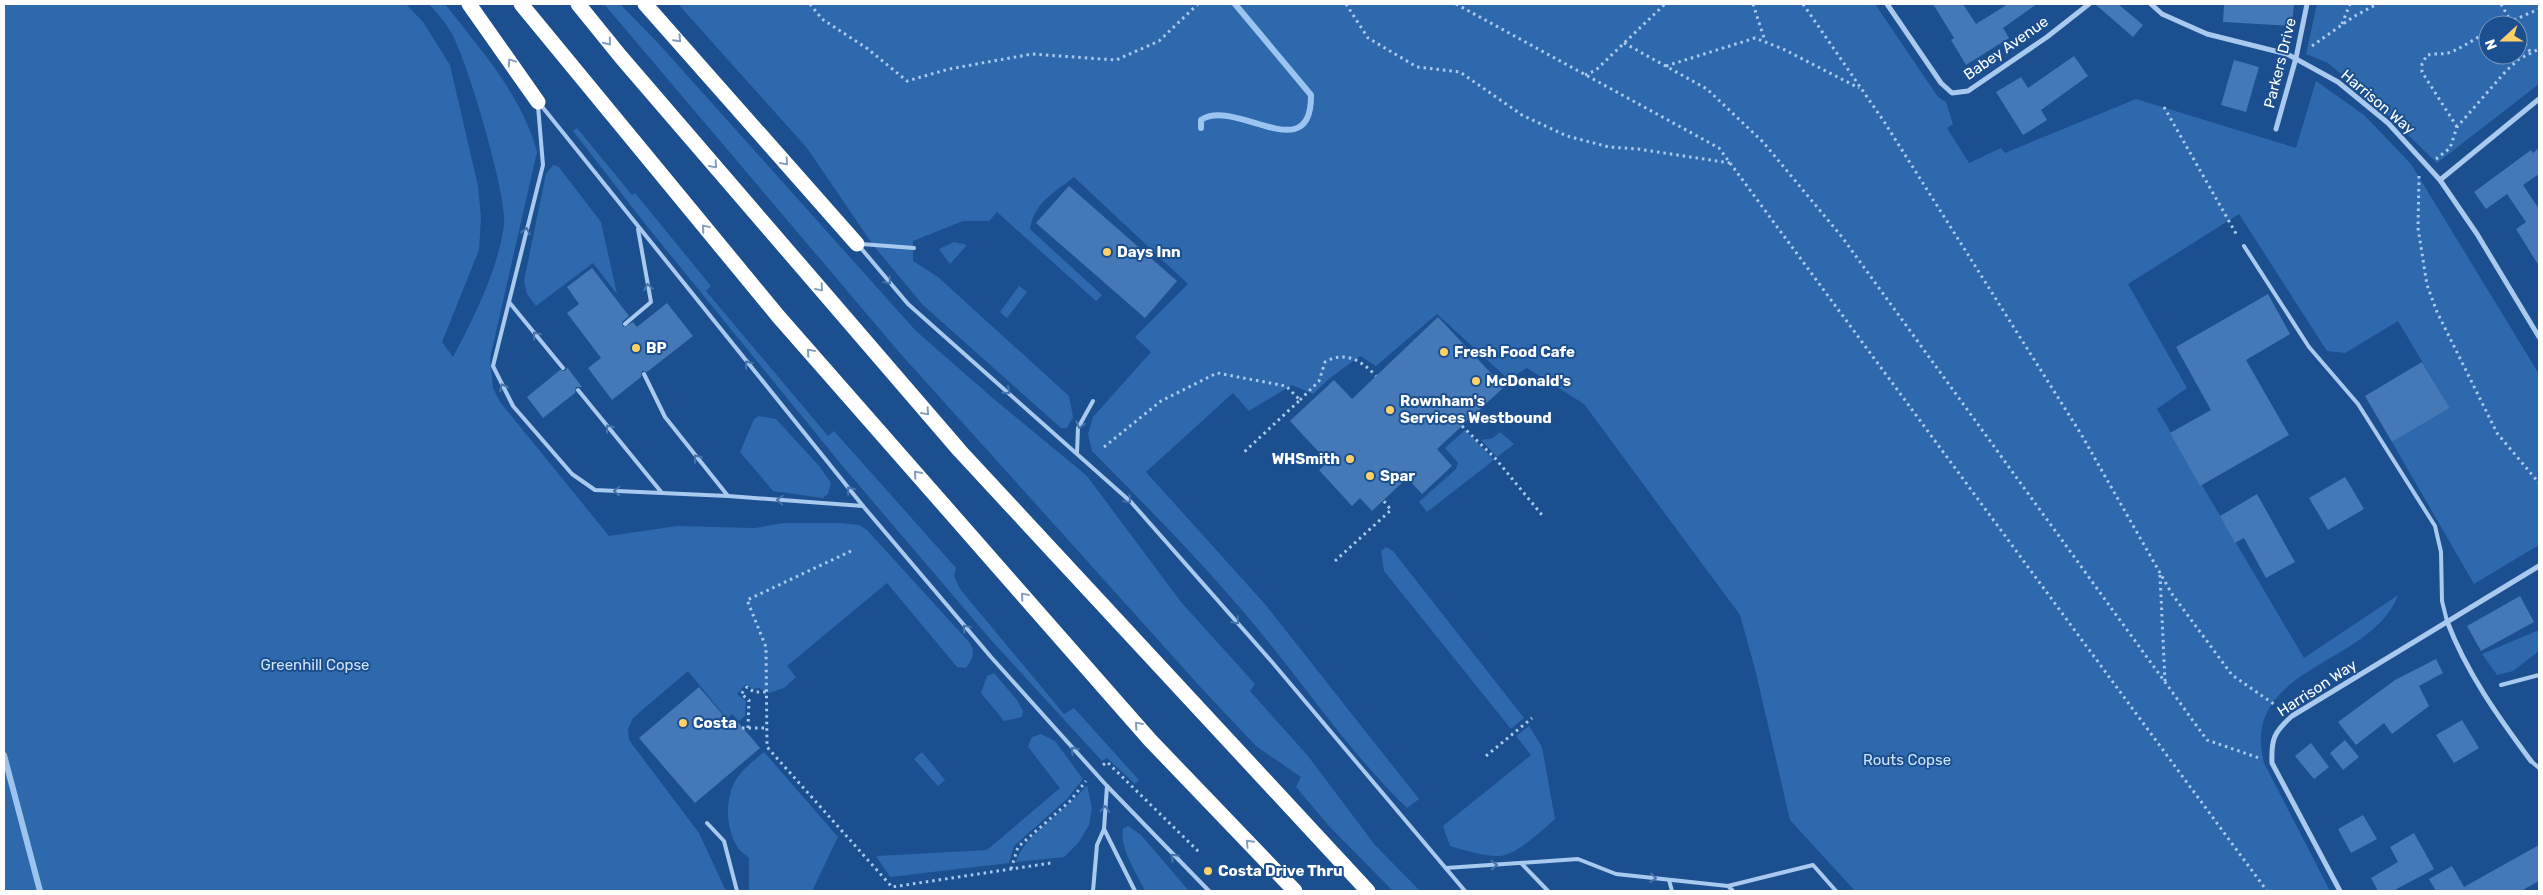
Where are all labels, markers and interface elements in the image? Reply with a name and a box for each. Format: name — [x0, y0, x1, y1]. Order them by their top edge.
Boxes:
street label: Babey Avenue — [1960, 12, 2052, 84]
north arrow — [2478, 15, 2528, 65]
street label: Parkers Drive — [2260, 16, 2300, 110]
one-way arrow — [672, 34, 681, 43]
one-way arrow — [603, 36, 611, 45]
text: N — [2482, 37, 2501, 52]
one-way arrow — [508, 58, 517, 68]
street label: Harrison Way — [2337, 66, 2419, 138]
one-way arrow — [779, 156, 788, 165]
one-way arrow — [708, 160, 717, 169]
one-way arrow — [702, 224, 711, 233]
one-way arrow — [520, 226, 531, 235]
place label: Days Inn — [1117, 243, 1181, 261]
marker: Days Inn — [1101, 246, 1113, 258]
one-way arrow — [883, 275, 891, 284]
one-way arrow — [643, 283, 653, 292]
one-way arrow — [814, 283, 823, 292]
one-way arrow — [533, 332, 541, 341]
place label: BP — [646, 339, 667, 357]
marker: BP — [630, 342, 642, 354]
place label: Fresh Food Cafe — [1454, 343, 1575, 361]
marker: Fresh Food Cafe — [1438, 346, 1450, 358]
one-way arrow — [807, 348, 816, 357]
one-way arrow — [746, 361, 754, 370]
place label: McDonald's — [1486, 372, 1571, 390]
marker: McDonald's — [1470, 375, 1482, 387]
one-way arrow — [499, 383, 509, 392]
one-way arrow — [1002, 386, 1011, 395]
place label: Rownham's Services Westbound — [1400, 392, 1552, 427]
marker: Rownham's Services Westbound — [1384, 404, 1396, 416]
one-way arrow — [920, 406, 929, 415]
one-way arrow — [1076, 421, 1086, 429]
one-way arrow — [606, 425, 615, 434]
place label: WHSmith — [1272, 450, 1340, 468]
marker: WHSmith — [1344, 453, 1356, 465]
one-way arrow — [694, 454, 703, 463]
place label: Spar — [1380, 467, 1415, 485]
marker: Spar — [1364, 470, 1376, 482]
one-way arrow — [915, 471, 923, 480]
one-way arrow — [613, 486, 621, 496]
one-way arrow — [847, 487, 856, 496]
one-way arrow — [775, 494, 783, 505]
one-way arrow — [1122, 494, 1131, 503]
one-way arrow — [1021, 593, 1030, 602]
one-way arrow — [1231, 615, 1239, 624]
one-way arrow — [964, 625, 972, 634]
park label: Greenhill Copse — [261, 656, 369, 674]
street label: Harrison Way — [2274, 656, 2360, 720]
place label: Costa — [693, 714, 737, 732]
marker: Costa — [677, 717, 689, 729]
one-way arrow — [1135, 722, 1144, 731]
one-way arrow — [1071, 746, 1080, 755]
park label: Routs Copse — [1863, 751, 1951, 769]
one-way arrow — [1100, 805, 1111, 813]
one-way arrow — [1246, 840, 1255, 849]
one-way arrow — [1171, 854, 1180, 863]
one-way arrow — [1490, 860, 1498, 871]
place label: Costa Drive Thru — [1218, 862, 1343, 880]
marker: Costa Drive Thru — [1202, 865, 1214, 877]
one-way arrow — [1650, 872, 1658, 883]

